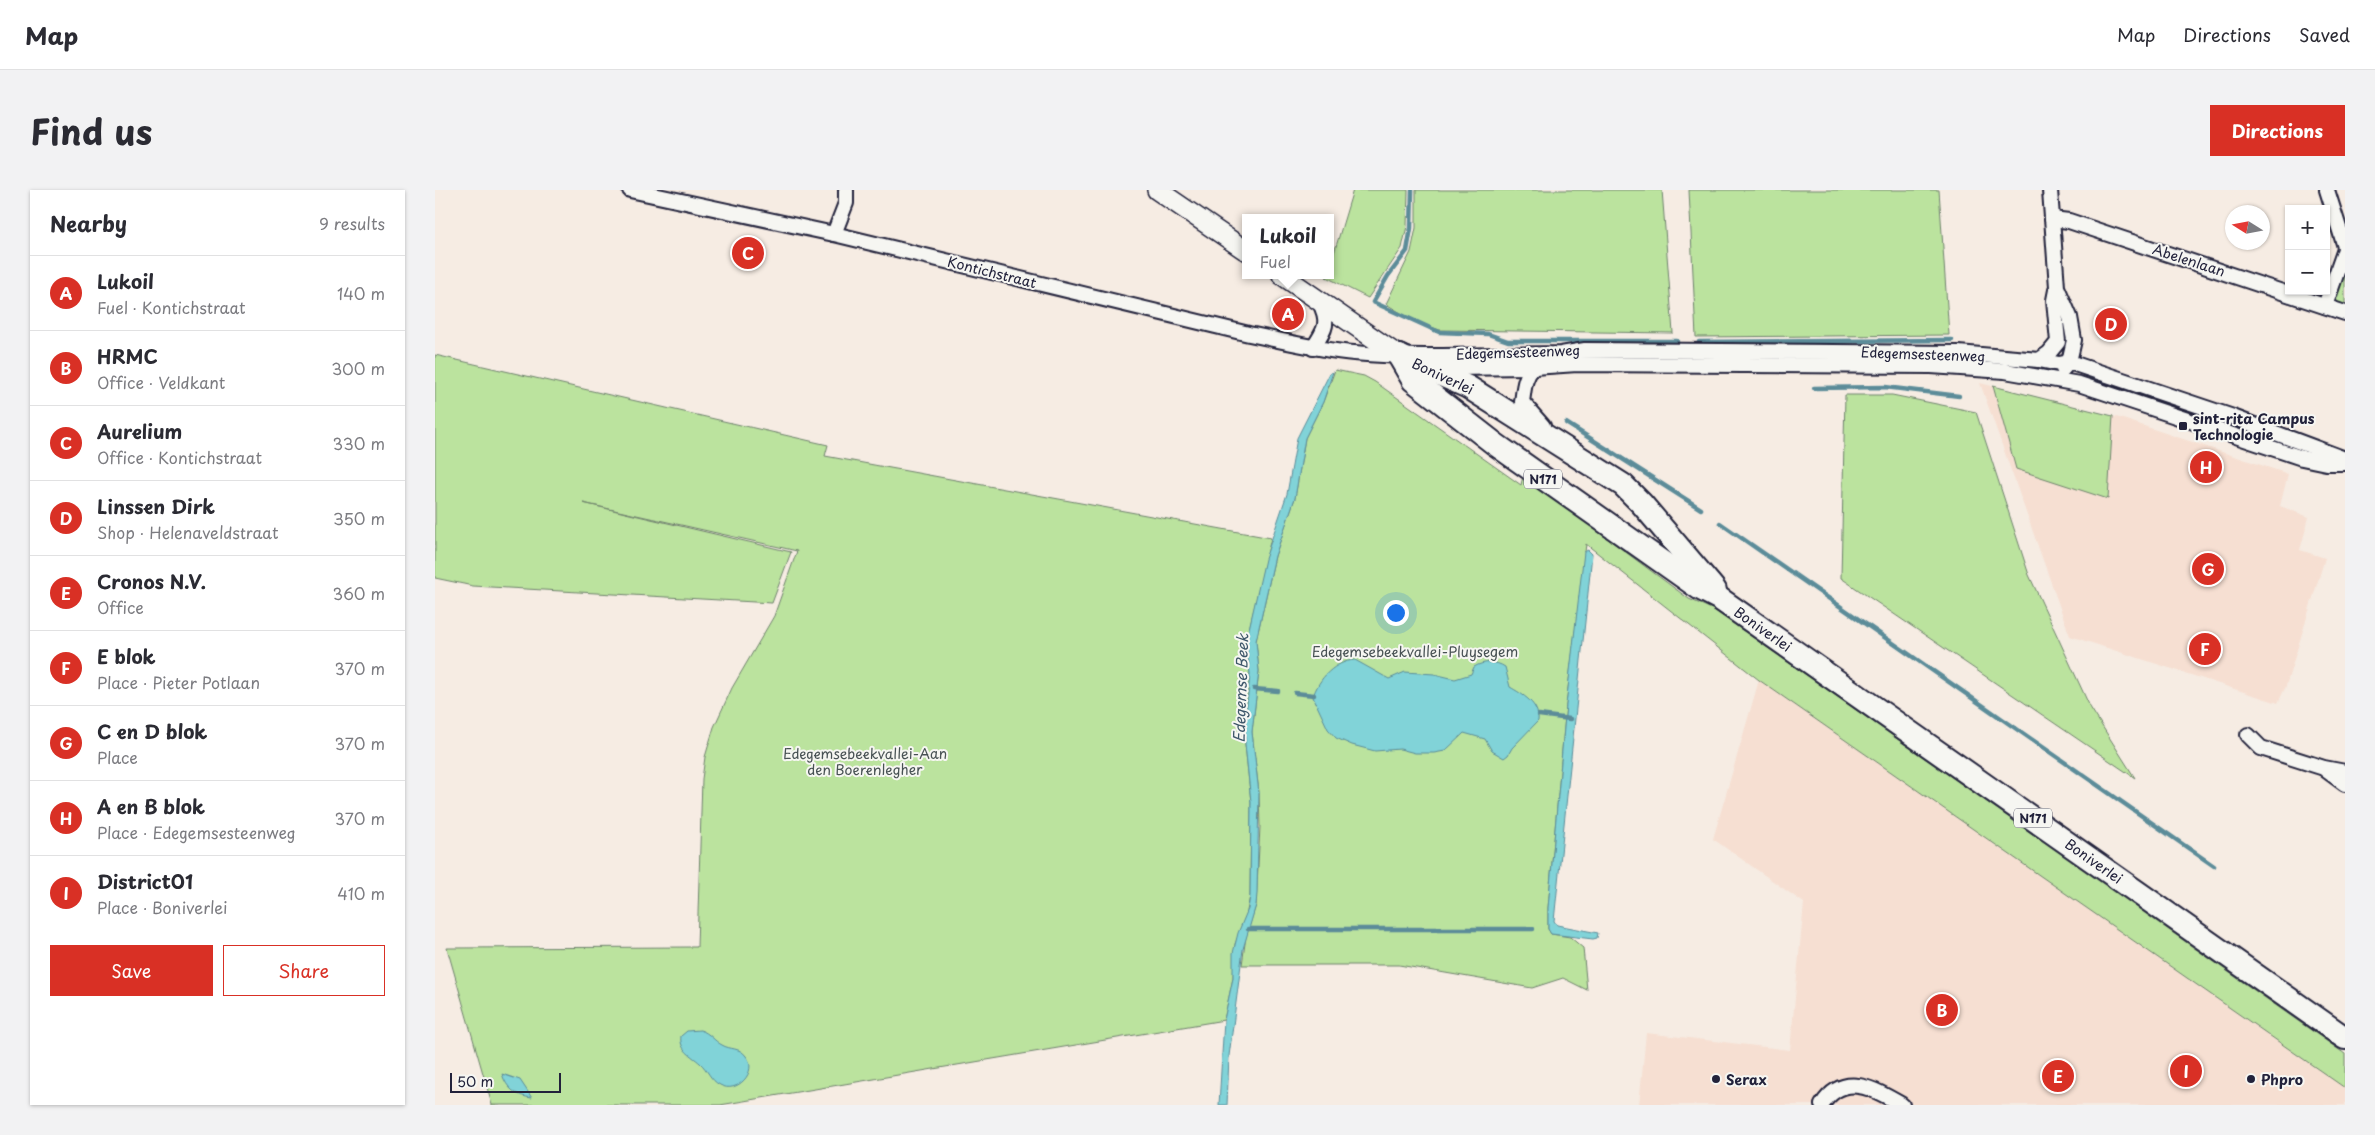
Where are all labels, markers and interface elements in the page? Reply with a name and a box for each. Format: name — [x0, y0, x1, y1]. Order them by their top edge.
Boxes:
text: Map — [25, 17, 78, 53]
text: Map — [2117, 21, 2155, 48]
text: Directions — [2183, 21, 2271, 48]
text: Saved — [2299, 21, 2350, 48]
text: Find us — [30, 104, 152, 157]
button: Directions — [2210, 105, 2345, 156]
north arrow — [2225, 205, 2270, 250]
map controls — [2285, 205, 2330, 295]
button: + — [2285, 205, 2330, 250]
text: Nearby — [50, 207, 127, 239]
text: 9 results — [319, 211, 385, 235]
popup — [1242, 214, 1334, 279]
text: Lukoil — [1260, 221, 1316, 249]
pin: C — [732, 234, 764, 272]
street label: Abelenlaan — [2150, 238, 2228, 282]
text: Fuel — [1260, 249, 1291, 273]
button: − — [2285, 250, 2330, 295]
street label: Kontichstraat — [945, 251, 1039, 293]
text: Lukoil — [97, 267, 154, 295]
text: A — [60, 281, 72, 305]
text: 140 m — [337, 281, 385, 305]
text: Fuel · Kontichstraat — [97, 295, 246, 319]
pin: A — [1272, 295, 1304, 333]
pin: D — [2095, 305, 2127, 343]
street label: Edegemsesteenweg — [1455, 339, 1581, 365]
street label: Edegemsesteenweg — [1860, 341, 1986, 367]
text: HRMC — [97, 342, 158, 370]
street label: Boniverlei — [1409, 352, 1477, 400]
text: B — [61, 356, 71, 380]
text: 300 m — [331, 356, 385, 380]
text: Office · Veldkant — [97, 370, 225, 394]
place label: sint-rita Campus Technologie — [2193, 408, 2315, 445]
text: Aurelium — [97, 417, 182, 445]
marker: sint-rita Campus Technologie — [2177, 420, 2189, 432]
text: C — [60, 431, 72, 455]
text: 330 m — [332, 431, 385, 455]
text: Office · Kontichstraat — [97, 445, 262, 469]
pin: H — [2190, 448, 2222, 486]
road number: N171 — [1524, 470, 1562, 488]
text: Linssen Dirk — [97, 492, 215, 520]
text: D — [60, 506, 72, 530]
text: 350 m — [333, 506, 385, 530]
text: Shop · Helenaveldstraat — [97, 520, 279, 544]
pin: G — [2192, 550, 2224, 588]
text: Cronos N.V. — [97, 567, 206, 595]
text: E — [61, 581, 71, 605]
text: 360 m — [333, 581, 385, 605]
text: Office — [97, 595, 144, 619]
your location — [1383, 600, 1409, 626]
street label: Boniverlei — [1730, 601, 1796, 657]
pin: F — [2189, 630, 2221, 668]
water label: Edegemse Beek — [1227, 632, 1253, 743]
park label: Edegemsebeekvallei-Pluysegem — [1312, 641, 1518, 662]
text: E blok — [97, 642, 156, 670]
text: F — [61, 656, 71, 680]
text: 370 m — [335, 656, 385, 680]
text: Place · Pieter Potlaan — [97, 670, 260, 694]
text: C en D blok — [97, 717, 207, 745]
text: G — [59, 731, 73, 755]
text: 370 m — [335, 731, 385, 755]
park label: Edegemsebeekvallei-Aan den Boerenlegher — [783, 743, 947, 780]
text: Place — [97, 745, 138, 769]
text: A en B blok — [97, 792, 205, 820]
text: H — [60, 806, 72, 830]
text: 370 m — [335, 806, 385, 830]
road number: N171 — [2014, 808, 2052, 828]
text: Place · Edegemsesteenweg — [97, 820, 296, 844]
street label: Boniverlei — [2061, 833, 2127, 889]
text: District01 — [97, 867, 193, 895]
text: I — [63, 881, 69, 905]
text: 410 m — [337, 881, 385, 905]
text: Place · Boniverlei — [97, 895, 228, 919]
button: Save — [50, 945, 213, 996]
button: Share — [223, 945, 385, 996]
pin: B — [1926, 991, 1958, 1029]
pin: I — [2170, 1052, 2202, 1090]
pin: E — [2042, 1057, 2074, 1095]
place label: Serax — [1726, 1069, 1767, 1090]
place label: Phpro — [2261, 1069, 2303, 1090]
scale bar — [450, 1070, 561, 1093]
text: 50 m — [457, 1071, 493, 1092]
marker: Serax — [1710, 1073, 1722, 1085]
marker: Phpro — [2245, 1073, 2257, 1085]

